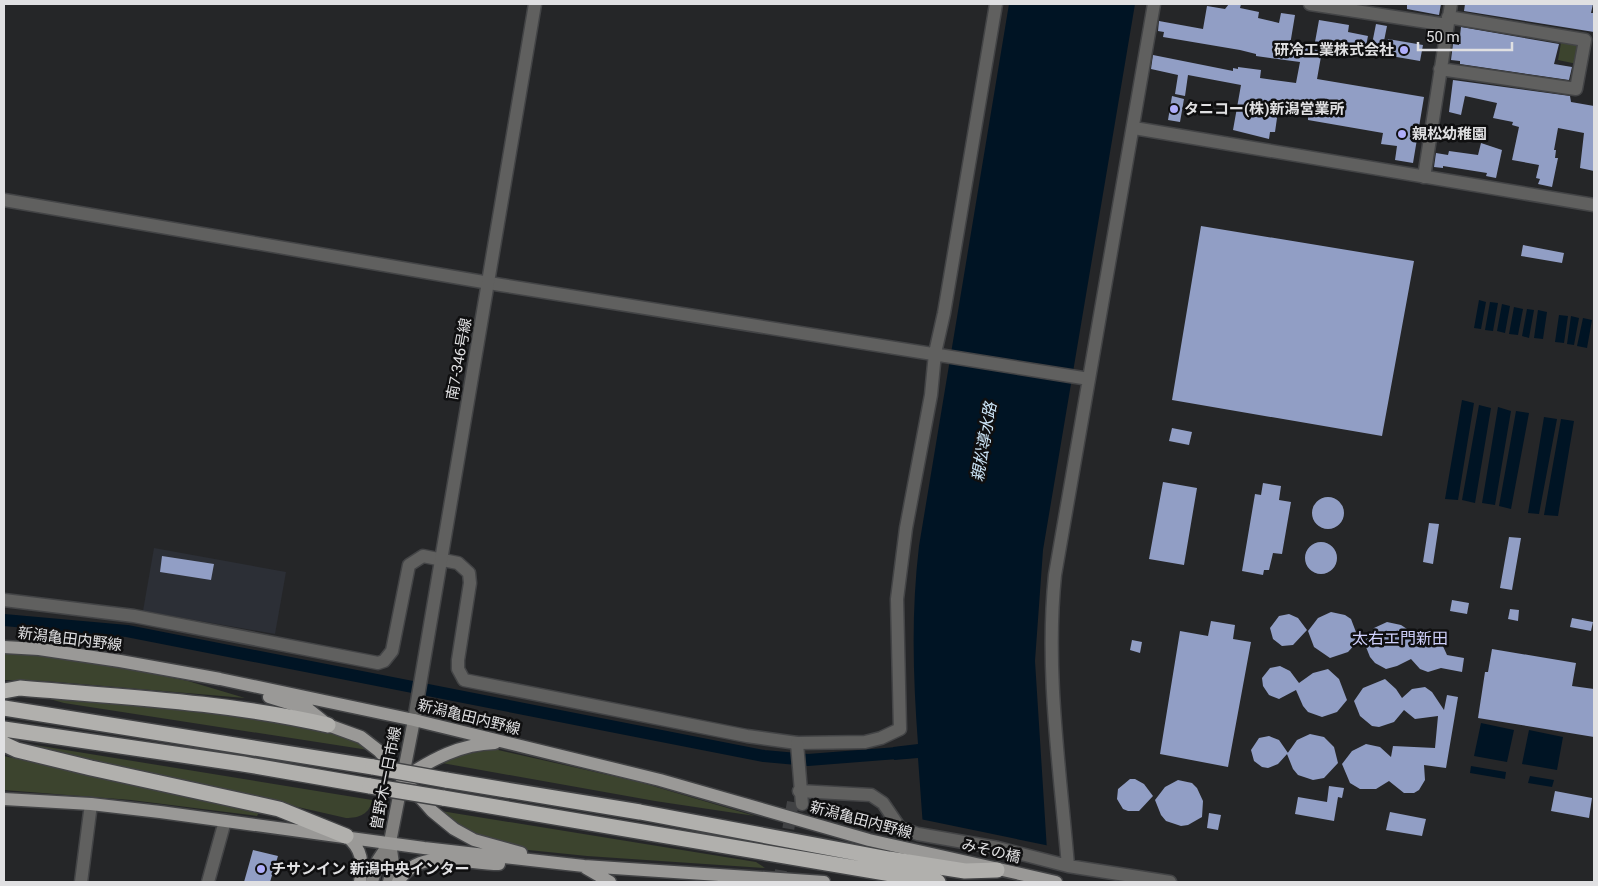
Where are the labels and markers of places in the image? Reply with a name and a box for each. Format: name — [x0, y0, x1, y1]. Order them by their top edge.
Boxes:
place label: 研冷工業株式会社 — [1274, 41, 1394, 59]
marker: 研冷工業株式会社 — [1398, 44, 1410, 56]
place label: タニコー(株)新潟営業所 — [1184, 100, 1345, 118]
marker: タニコー(株)新潟営業所 — [1168, 103, 1180, 115]
place label: 親松幼稚園 — [1412, 125, 1487, 143]
marker: 親松幼稚園 — [1396, 128, 1408, 140]
place label: チサンイン 新潟中央インター — [271, 860, 470, 878]
marker: チサンイン 新潟中央インター — [255, 863, 267, 875]

